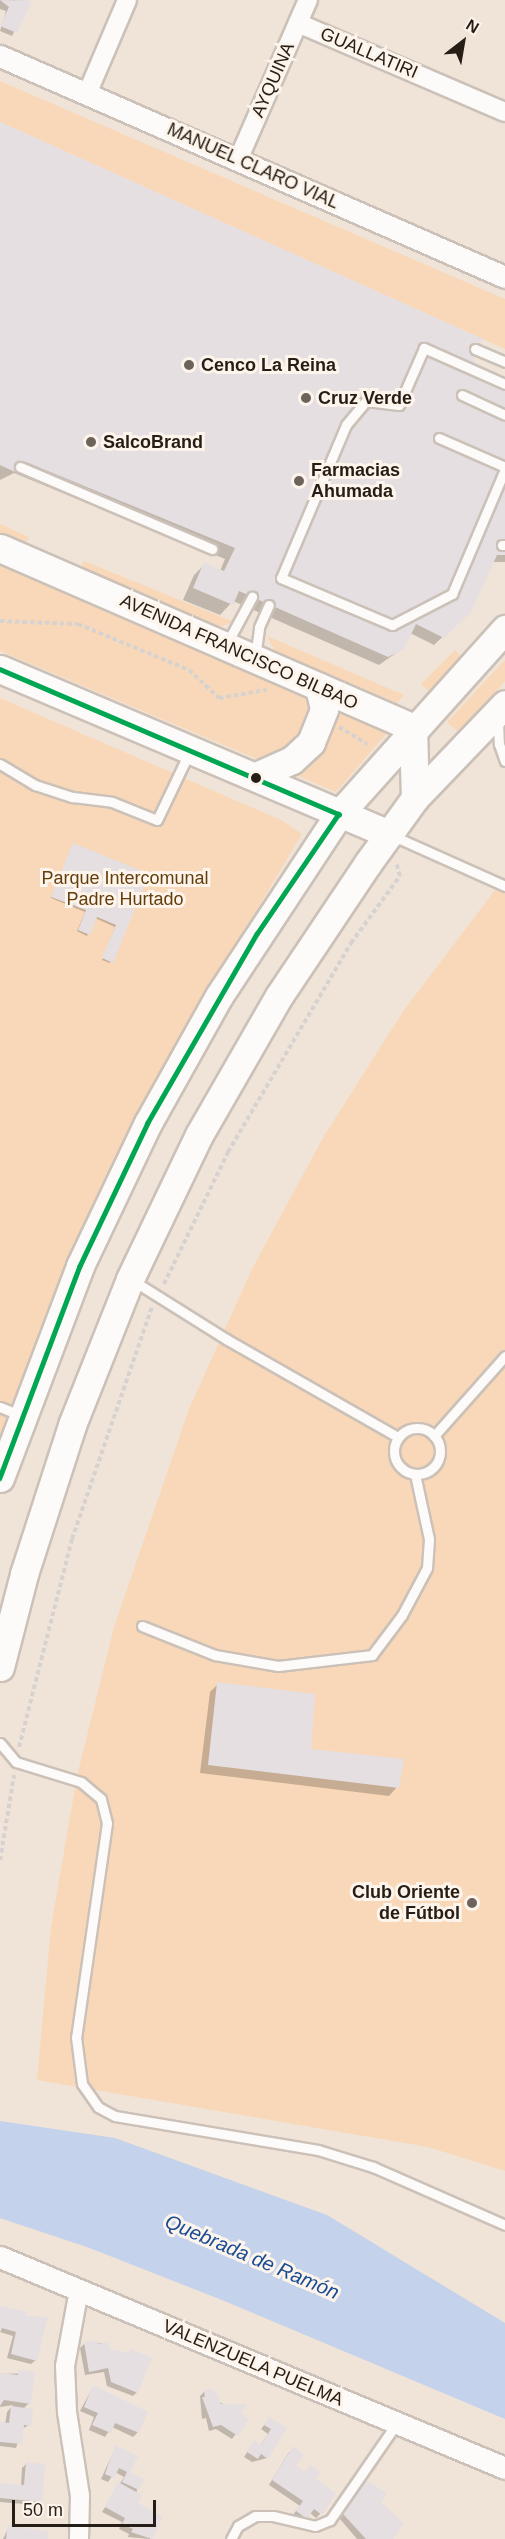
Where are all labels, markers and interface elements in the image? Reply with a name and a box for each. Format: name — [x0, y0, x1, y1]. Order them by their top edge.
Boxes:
north arrow — [433, 12, 493, 72]
text: N — [463, 16, 482, 36]
street label: GUALLATIRI — [317, 23, 421, 83]
street label: AYQUINA — [247, 39, 299, 121]
street label: MANUEL CLARO VIAL — [164, 118, 342, 214]
place label: Cenco La Reina — [201, 354, 336, 376]
marker: Cenco La Reina — [182, 358, 196, 372]
place label: Cruz Verde — [318, 387, 412, 409]
marker: Cruz Verde — [299, 391, 313, 405]
place label: SalcoBrand — [103, 431, 203, 453]
marker: SalcoBrand — [84, 435, 98, 449]
place label: Farmacias Ahumada — [311, 460, 400, 502]
marker: Farmacias Ahumada — [292, 474, 306, 488]
street label: AVENIDA FRANCISCO BILBAO — [116, 590, 362, 714]
unlabelled marker — [250, 772, 262, 784]
park label: Parque Intercomunal Padre Hurtado — [41, 868, 209, 910]
place label: Club Oriente de Fútbol — [352, 1882, 460, 1924]
marker: Club Oriente de Fútbol — [465, 1896, 479, 1910]
water label: Quebrada de Ramón — [161, 2209, 343, 2305]
street label: VALENZUELA PUELMA — [159, 2315, 347, 2411]
scale bar — [15, 2488, 159, 2526]
text: 50 m — [23, 2500, 63, 2520]

